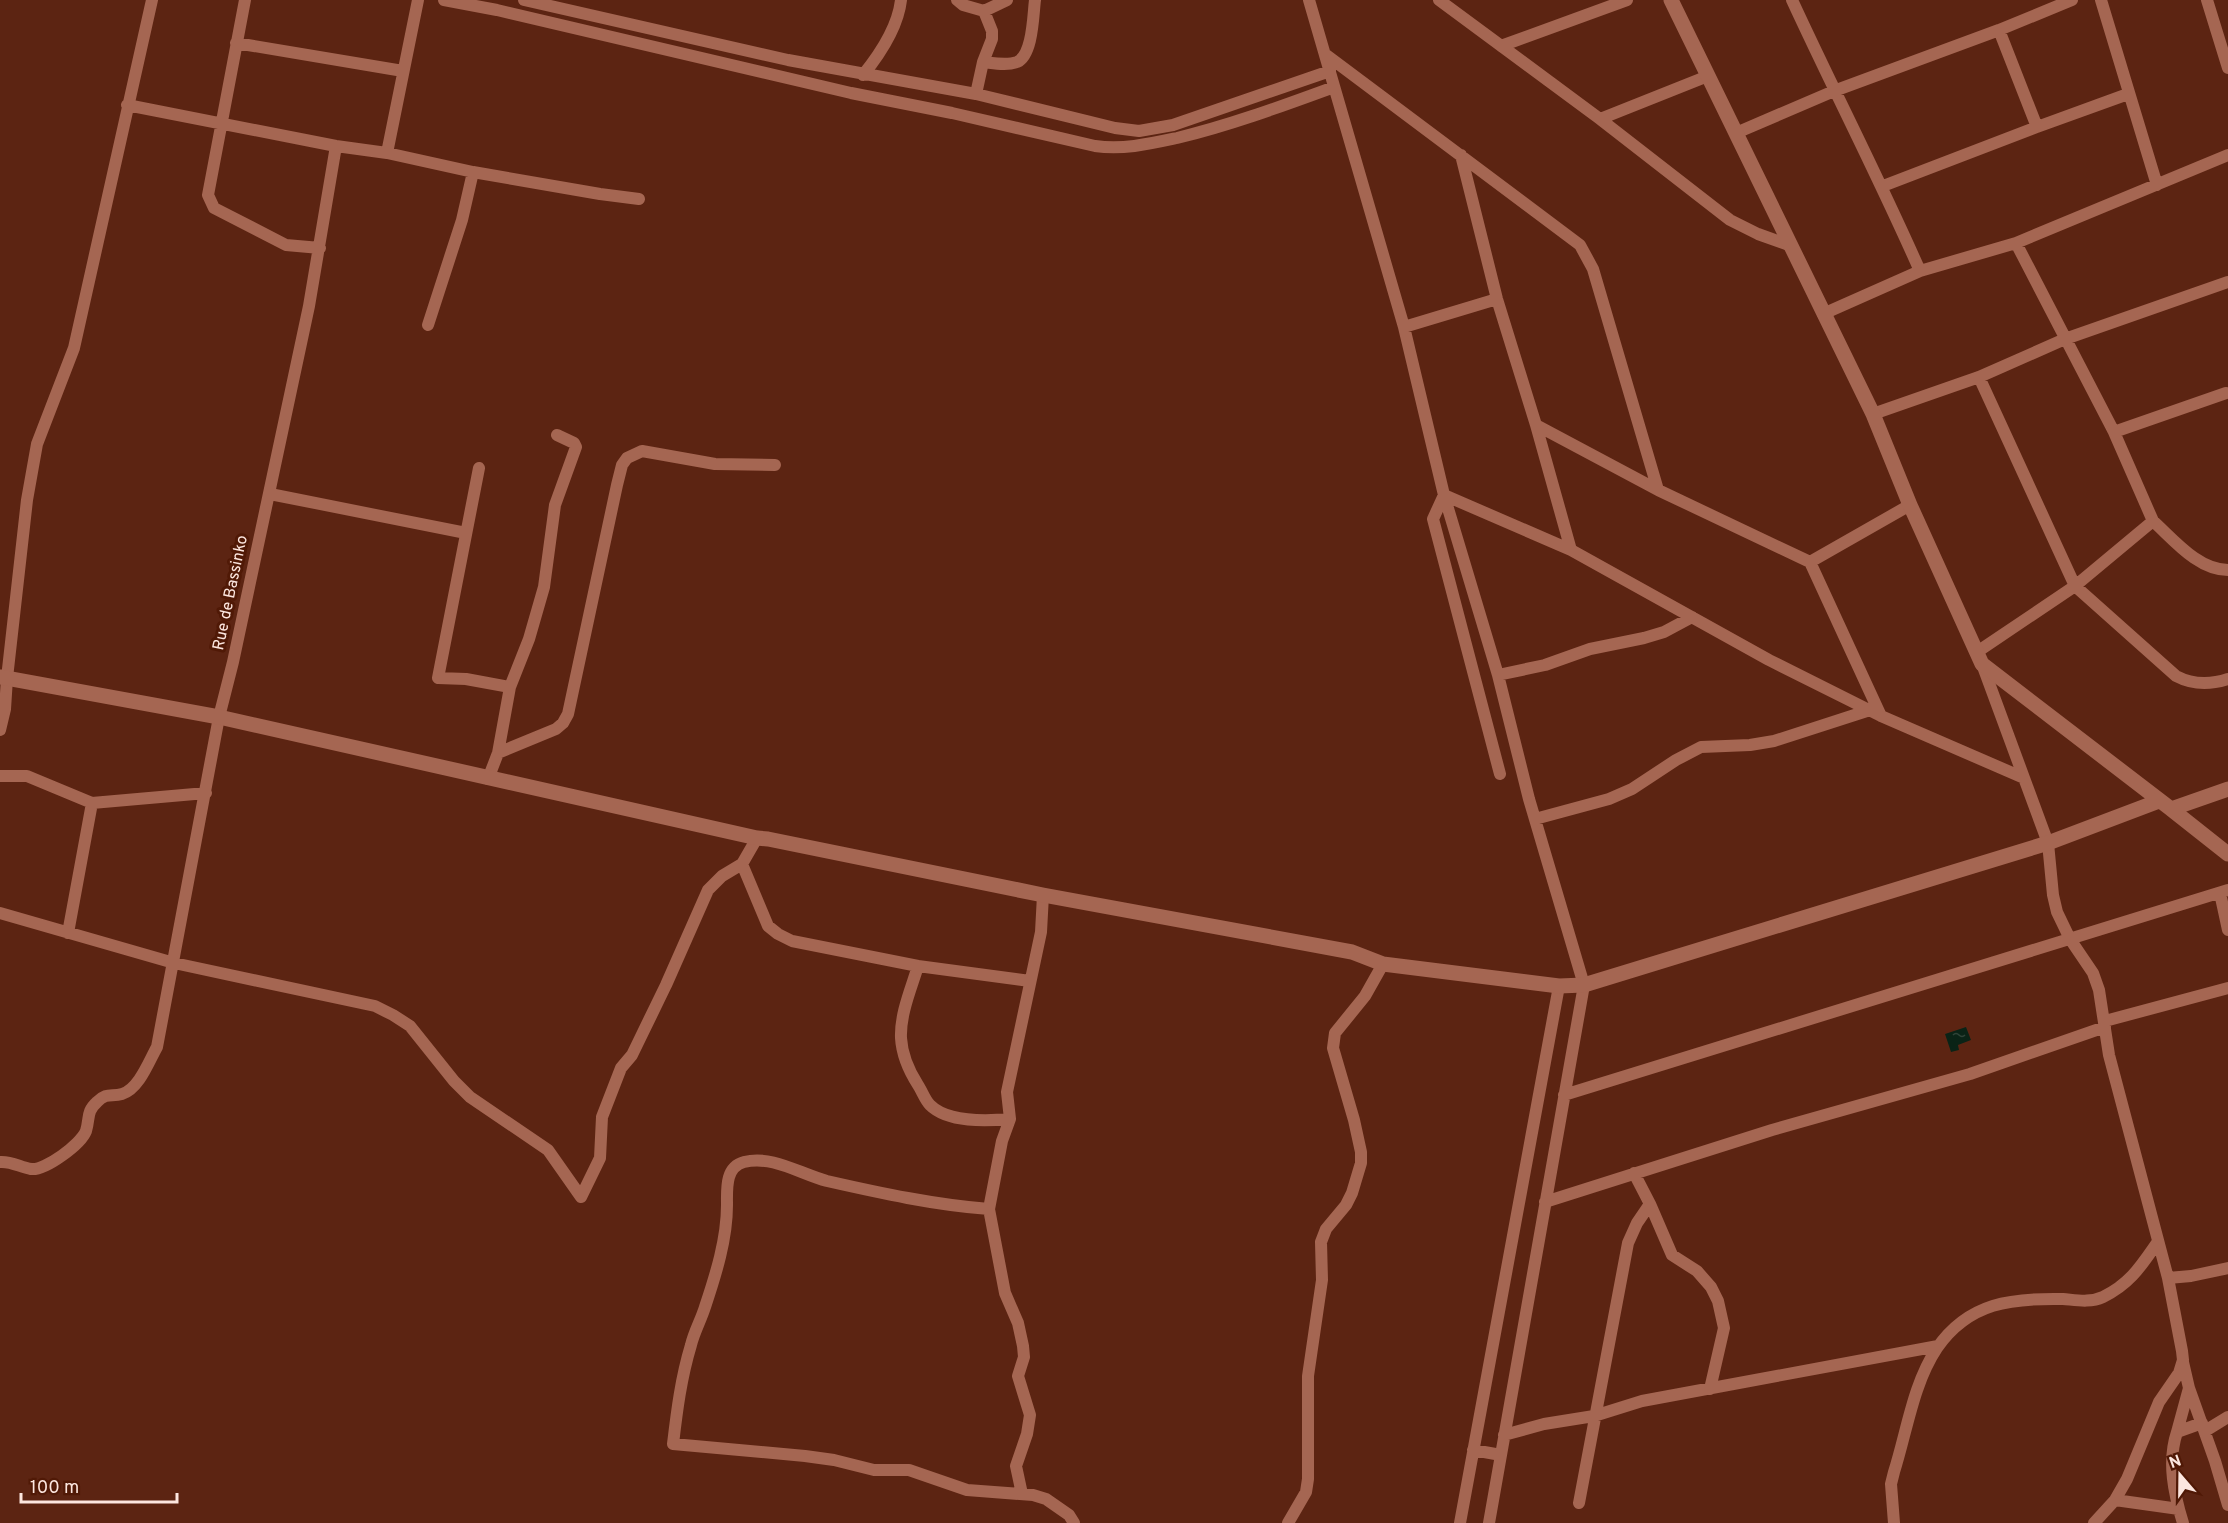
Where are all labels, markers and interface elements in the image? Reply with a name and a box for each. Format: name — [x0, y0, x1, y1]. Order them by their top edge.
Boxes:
street label: Rue de Bassinko — [209, 534, 253, 652]
north arrow — [2150, 1445, 2210, 1505]
text: N — [2167, 1451, 2184, 1474]
scale bar — [21, 1466, 177, 1504]
text: 100 m — [30, 1477, 79, 1500]

